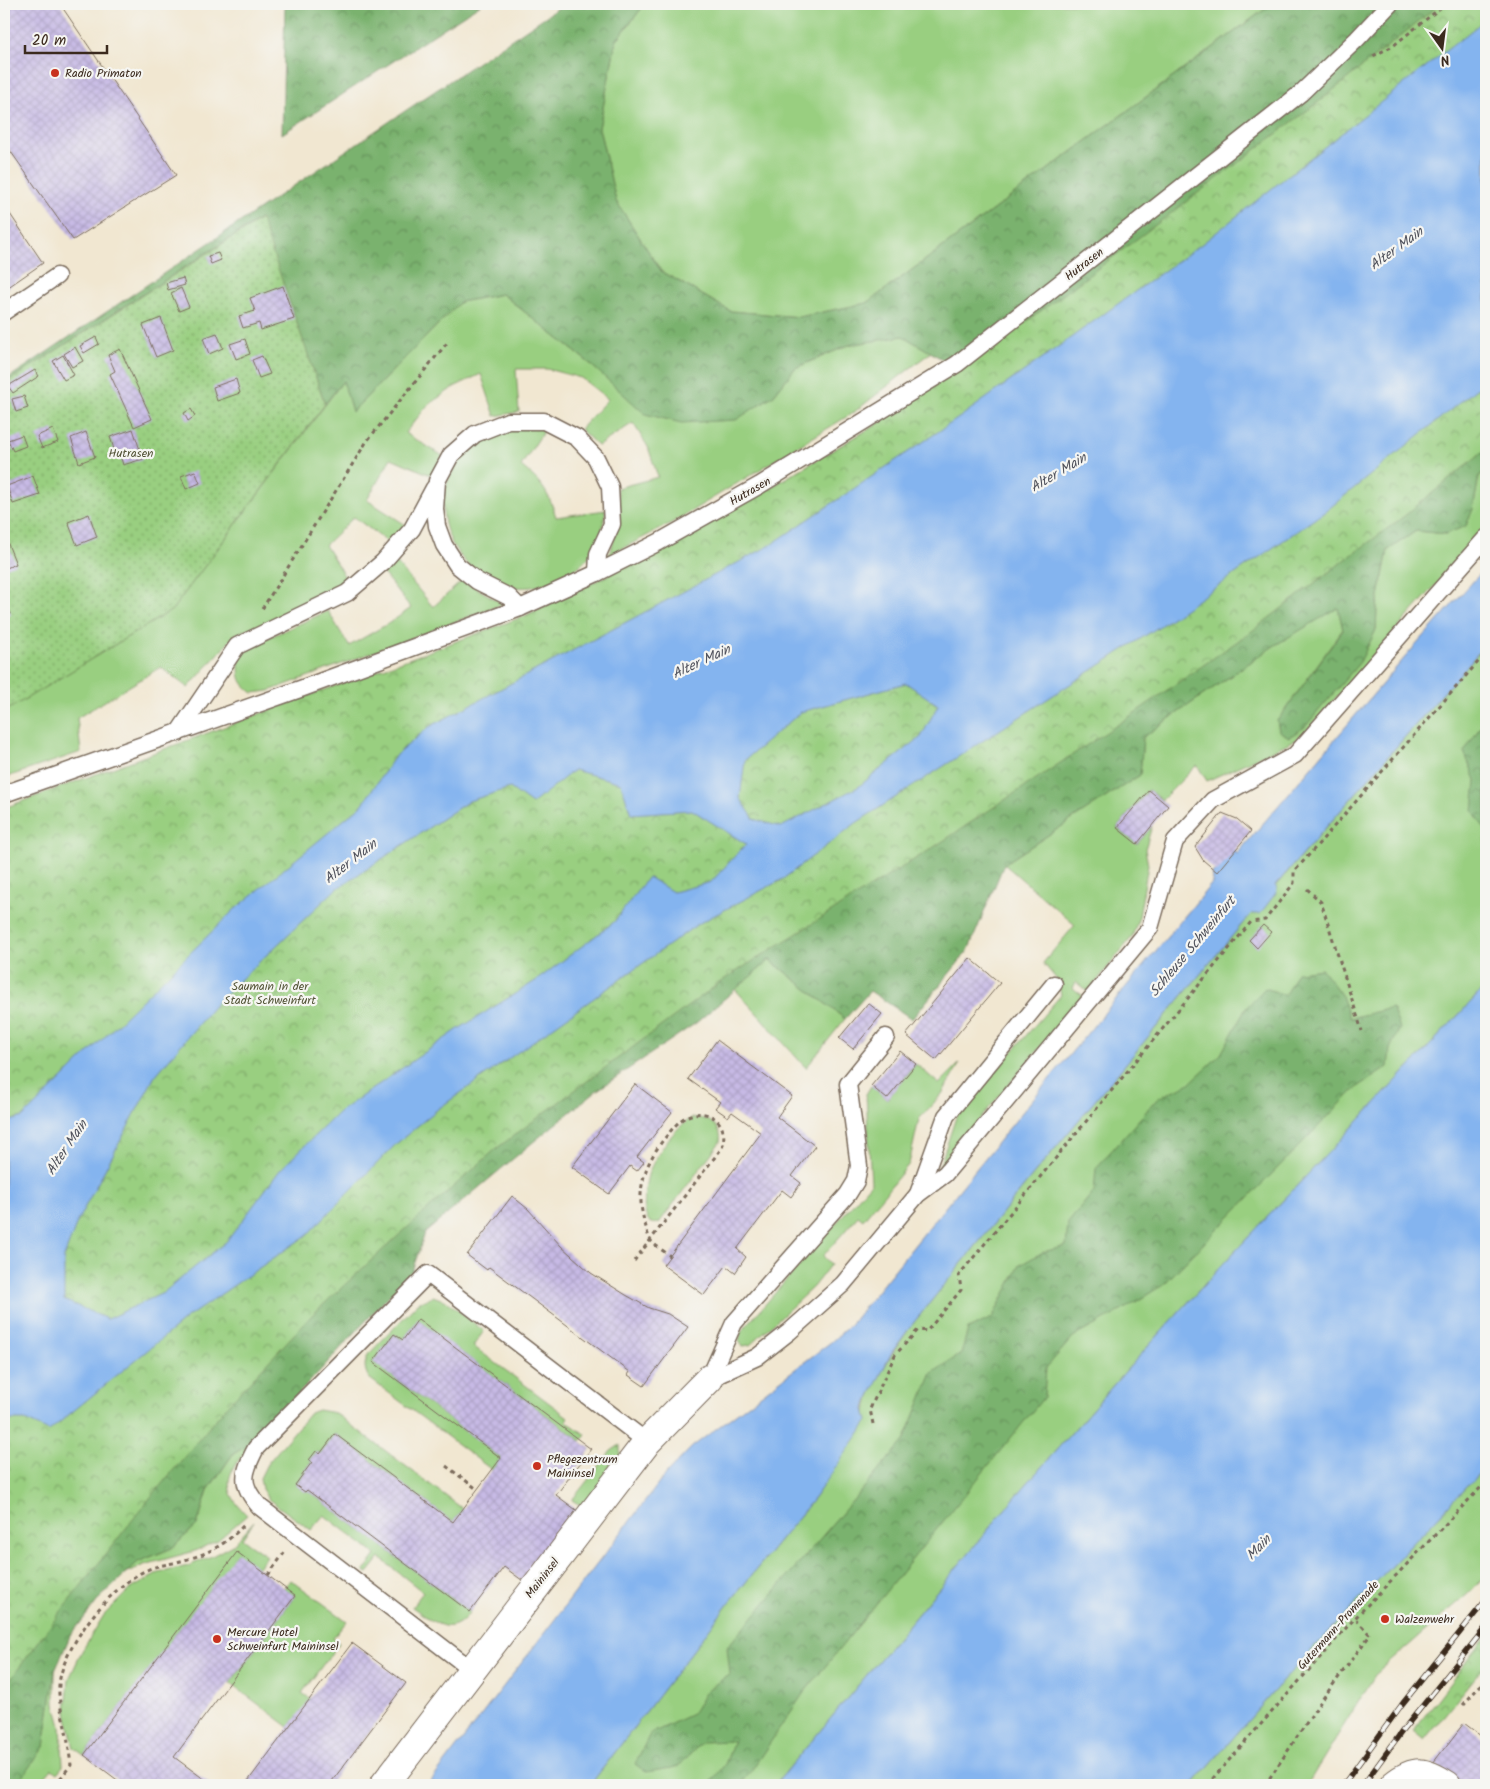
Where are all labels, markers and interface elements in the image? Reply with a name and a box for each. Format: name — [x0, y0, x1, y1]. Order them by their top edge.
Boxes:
scale bar — [25, 22, 108, 54]
north arrow — [1418, 22, 1468, 72]
text: 20 m — [32, 29, 66, 53]
text: N — [1438, 48, 1452, 71]
place label: Radio Primaton — [65, 64, 142, 83]
marker: Radio Primaton — [49, 67, 61, 79]
water label: Alter Main — [1365, 221, 1429, 276]
street label: Hutrasen — [1061, 243, 1108, 286]
park label: Hutrasen — [109, 444, 153, 463]
water label: Alter Main — [1026, 447, 1092, 498]
street label: Hutrasen — [726, 472, 774, 511]
water label: Alter Main — [669, 638, 736, 685]
water label: Alter Main — [319, 833, 383, 890]
water label: Schleuse Schweinfurt — [1144, 890, 1243, 1002]
park label: Saumain in der Stadt Schweinfurt — [224, 977, 316, 1010]
water label: Alter Main — [40, 1114, 94, 1180]
place label: Pflegezentrum Maininsel — [547, 1450, 618, 1483]
marker: Pflegezentrum Maininsel — [531, 1460, 543, 1472]
water label: Main — [1241, 1529, 1278, 1566]
street label: Maininsel — [520, 1554, 564, 1603]
street label: Gutermann-Promenade — [1293, 1576, 1384, 1674]
place label: Walzenwehr — [1395, 1610, 1455, 1629]
marker: Walzenwehr — [1379, 1613, 1391, 1625]
place label: Mercure Hotel Schweinfurt Maininsel — [227, 1623, 339, 1656]
marker: Mercure Hotel Schweinfurt Maininsel — [211, 1633, 223, 1645]

